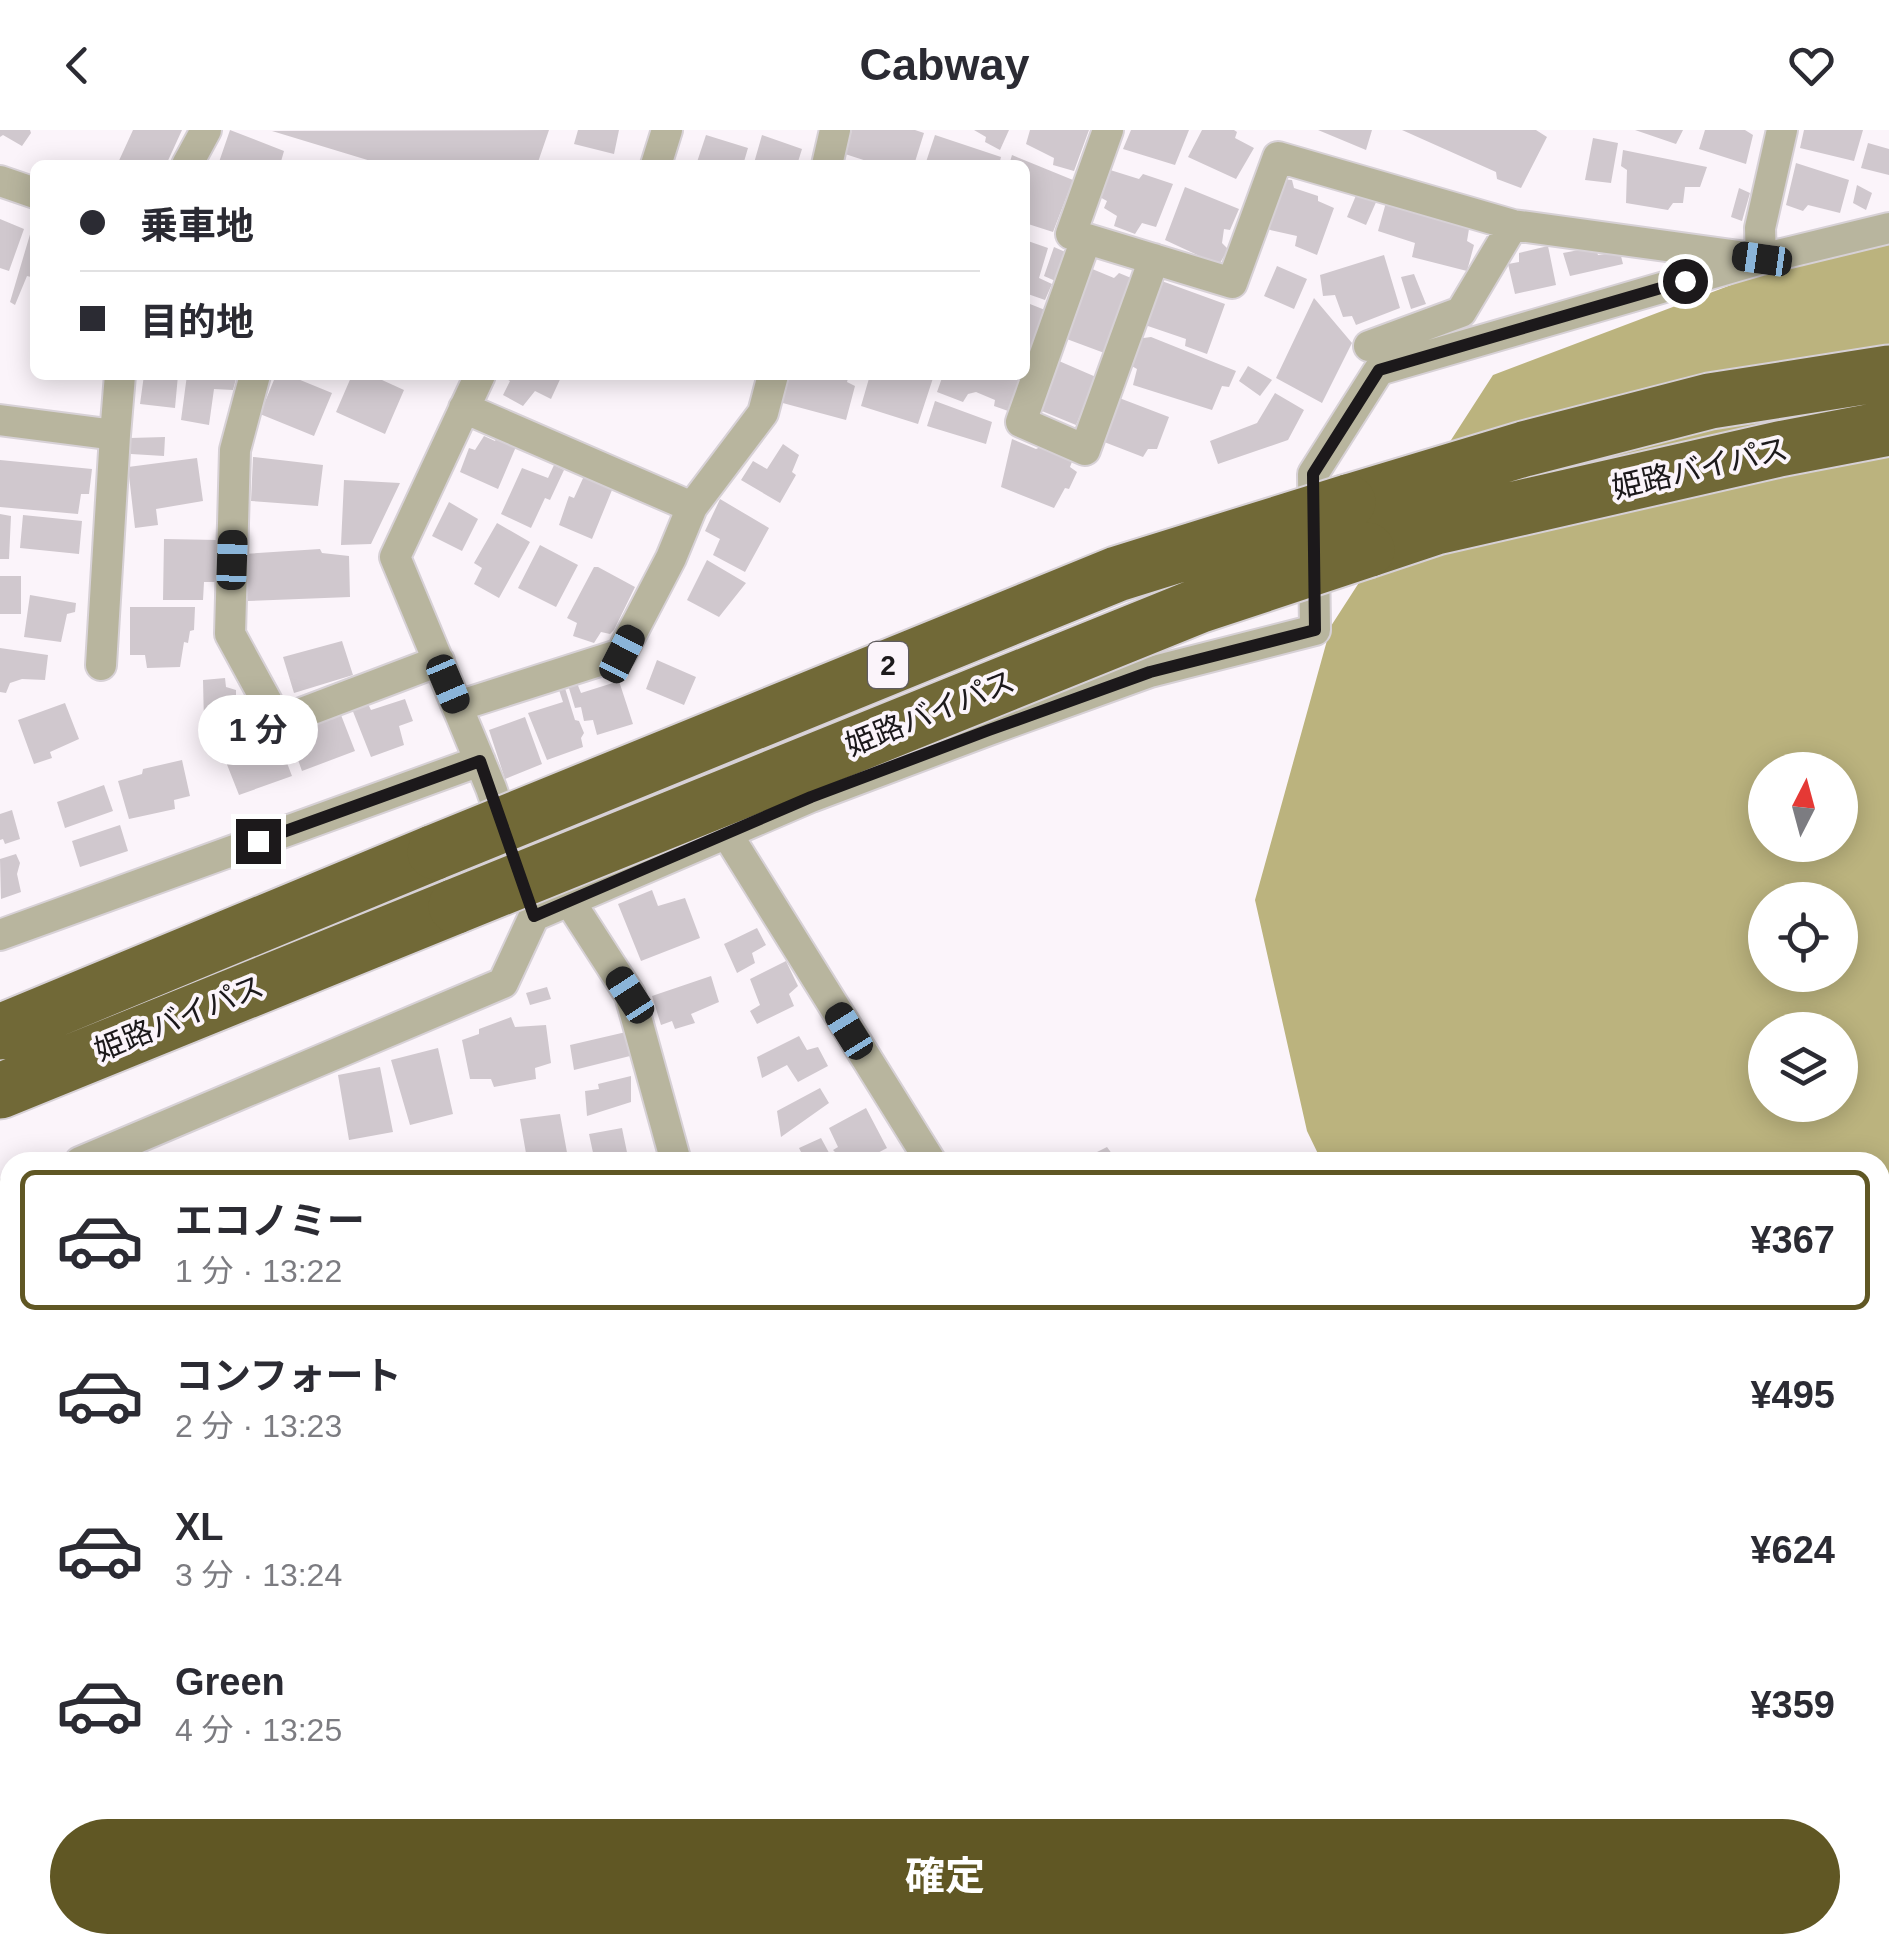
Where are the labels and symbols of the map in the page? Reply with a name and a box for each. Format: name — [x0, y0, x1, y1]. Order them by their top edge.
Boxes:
car — [1730, 240, 1794, 278]
route start — [1663, 259, 1708, 304]
street label: 姫路バイパス — [1609, 432, 1791, 504]
car — [216, 529, 248, 591]
car — [595, 620, 649, 688]
road number: 2 — [868, 642, 908, 688]
car — [422, 651, 474, 717]
street label: 姫路バイパス — [841, 664, 1019, 762]
callout: 1 分 — [198, 696, 318, 766]
north arrow — [1748, 752, 1858, 862]
route end — [236, 819, 281, 864]
car — [601, 962, 659, 1028]
street label: 姫路バイパス — [90, 969, 268, 1067]
car — [820, 998, 878, 1064]

